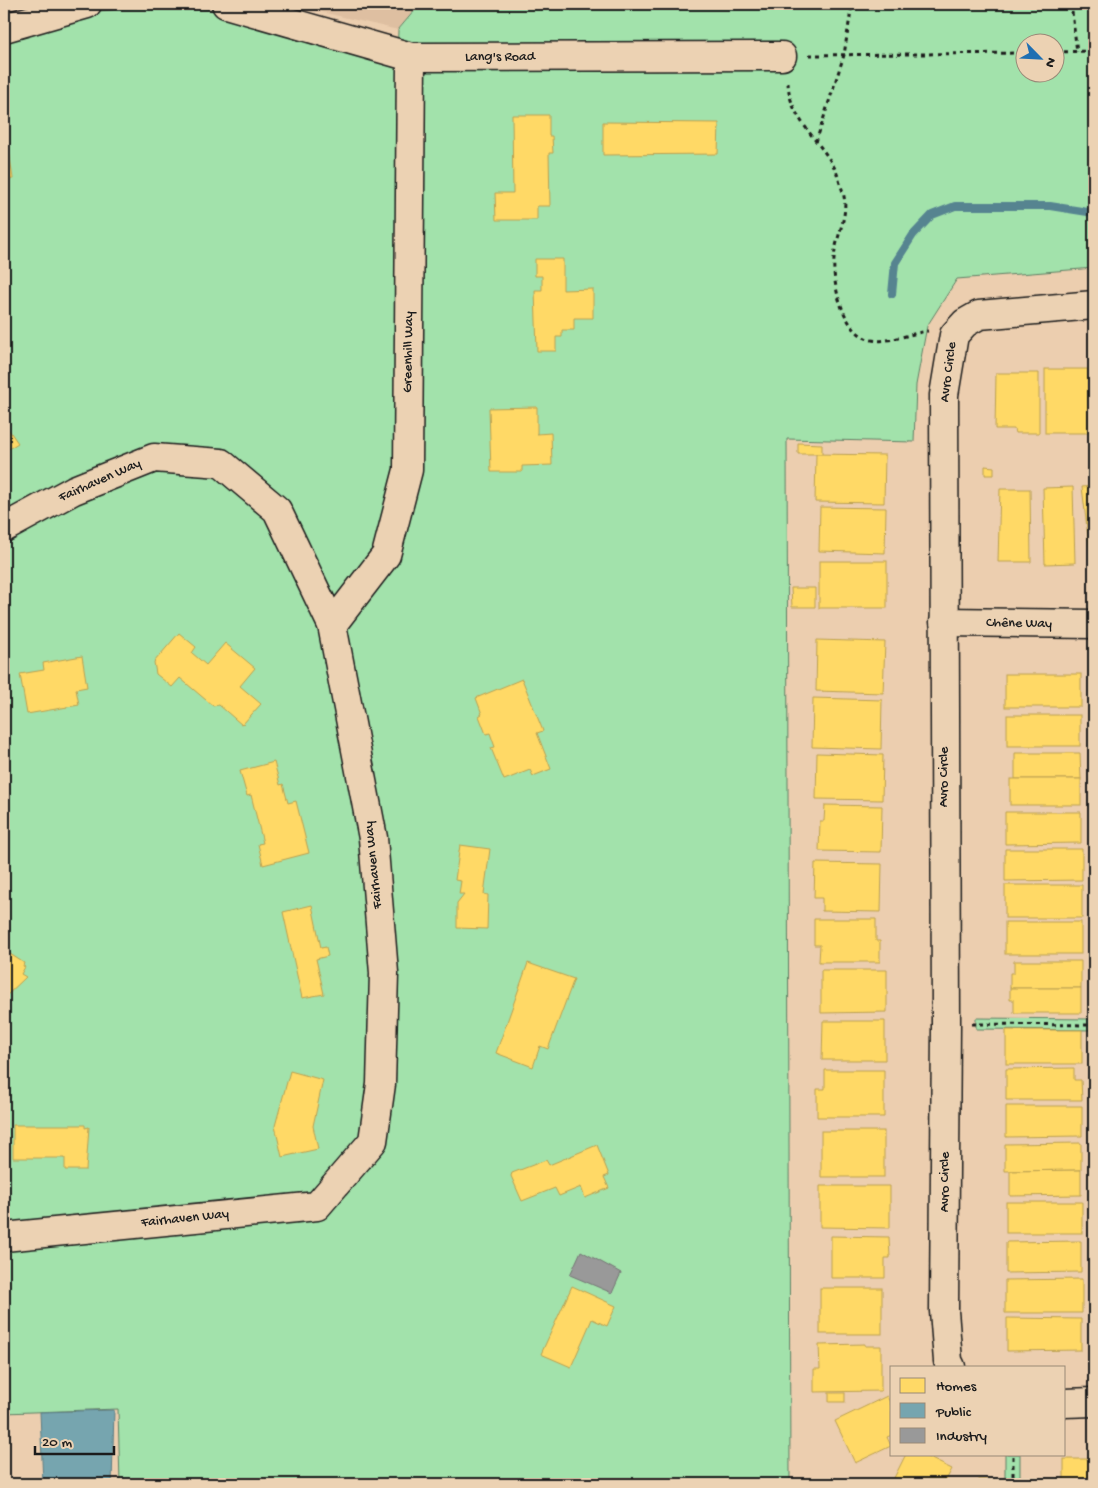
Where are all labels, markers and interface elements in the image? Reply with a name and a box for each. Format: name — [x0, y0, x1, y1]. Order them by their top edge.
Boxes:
north arrow — [1016, 32, 1066, 82]
street label: Lang's Road — [465, 49, 537, 66]
text: N — [1040, 55, 1059, 70]
street label: Greenhill Way — [400, 311, 418, 393]
street label: Avro Circle — [937, 340, 961, 403]
street label: Fairhaven Way — [55, 455, 144, 507]
street label: Chêne Way — [986, 615, 1052, 633]
street label: Avro Circle — [936, 746, 953, 807]
street label: Fairhaven Way — [361, 820, 387, 911]
street label: Avro Circle — [937, 1151, 954, 1212]
street label: Fairhaven Way — [139, 1206, 230, 1232]
legend — [890, 1366, 1066, 1456]
text: Homes — [936, 1378, 977, 1396]
text: Public — [935, 1404, 972, 1422]
scale bar — [35, 1423, 114, 1455]
text: Industry — [936, 1428, 988, 1446]
text: 20 m — [42, 1434, 72, 1452]

